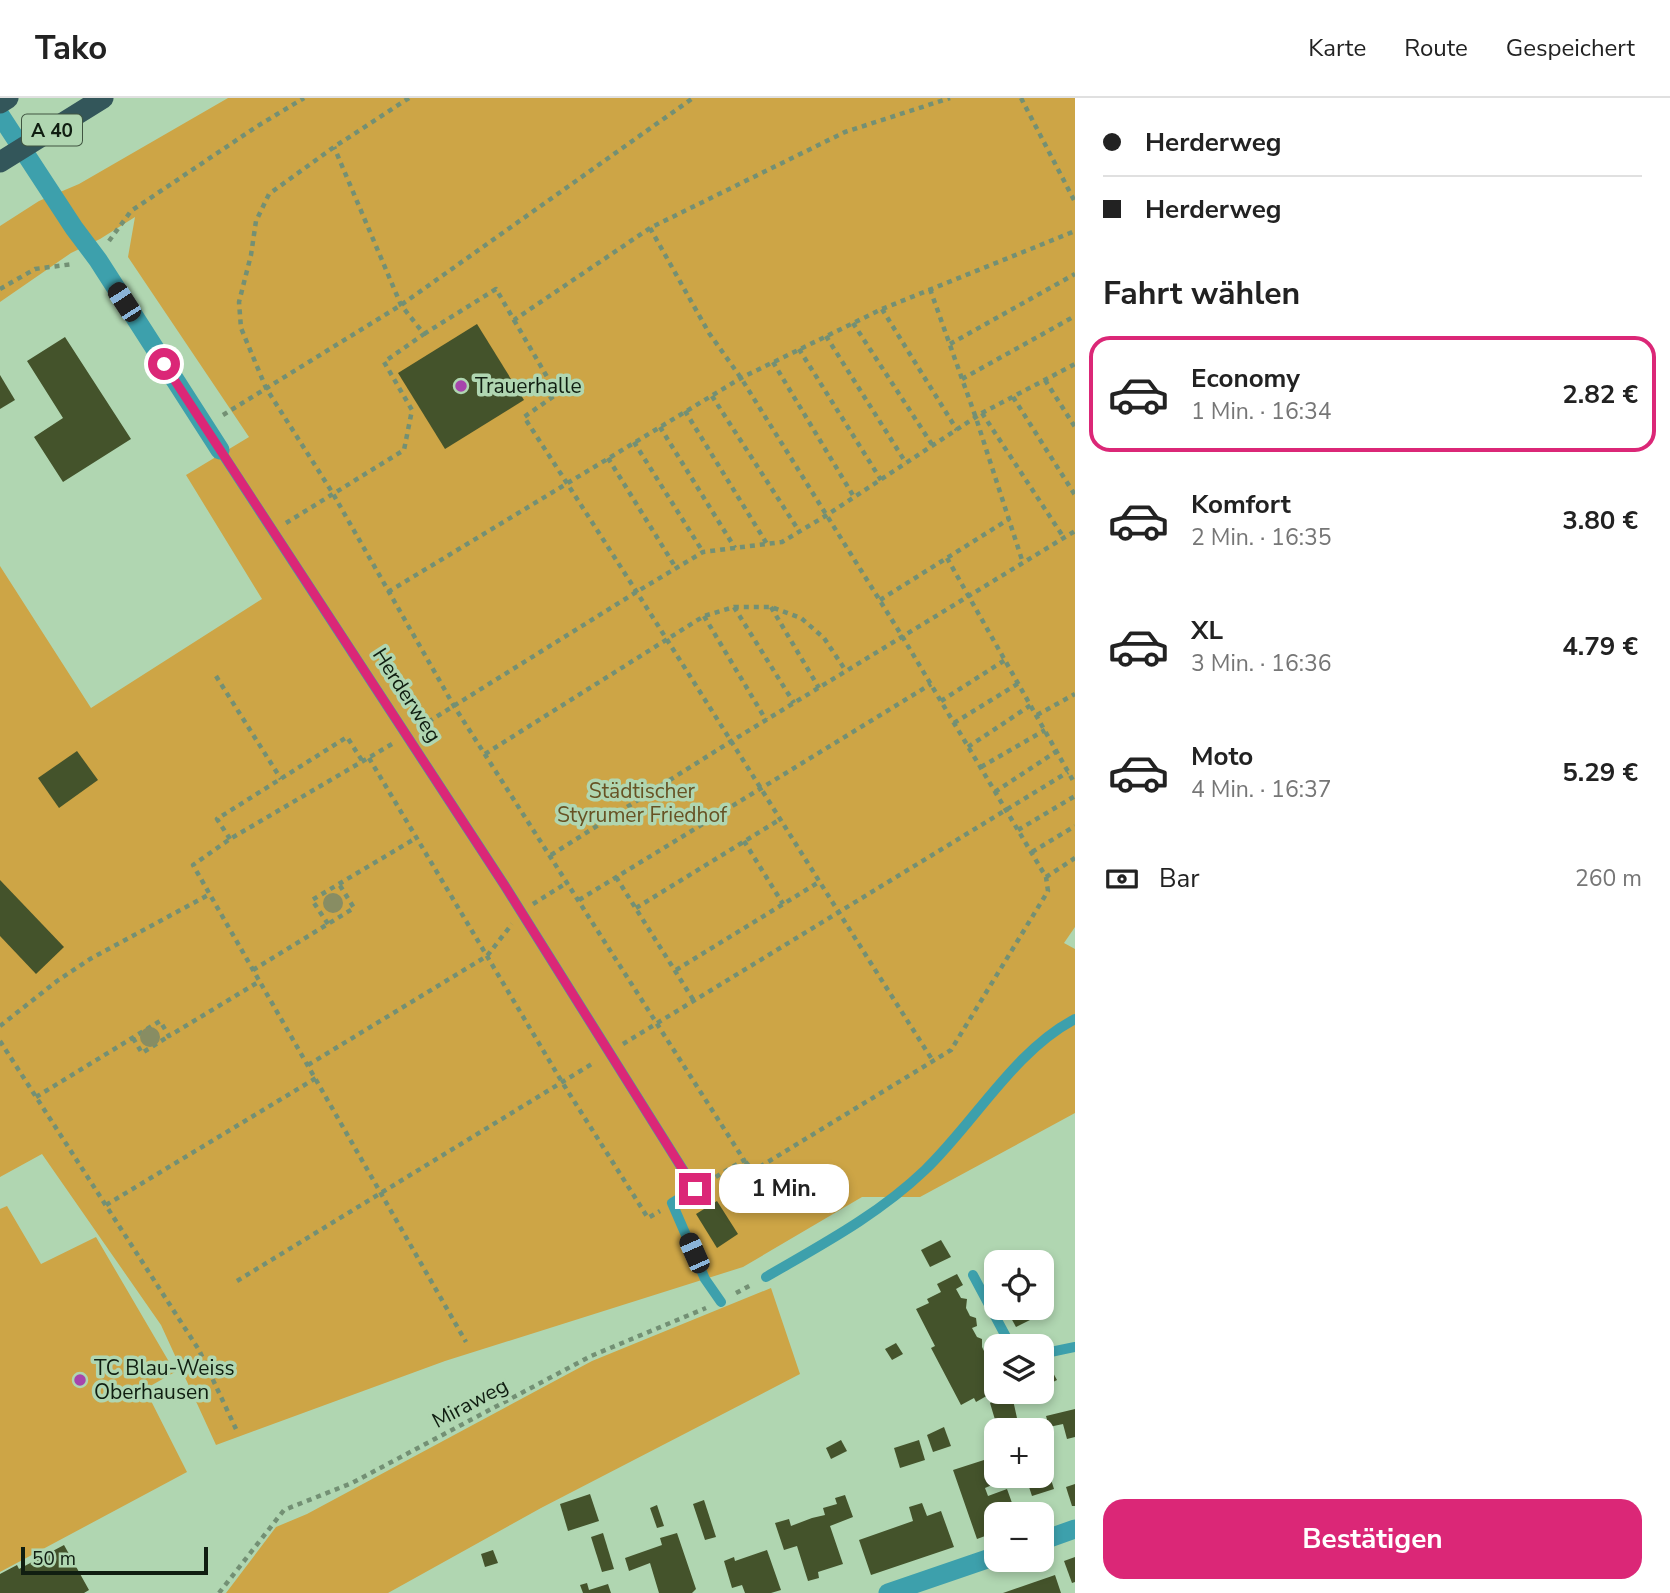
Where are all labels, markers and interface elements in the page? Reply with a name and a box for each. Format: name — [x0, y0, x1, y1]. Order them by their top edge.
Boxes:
text: Tako — [35, 26, 107, 71]
text: Karte — [1308, 32, 1366, 64]
text: Route — [1404, 32, 1468, 64]
text: Gespeichert — [1506, 32, 1635, 64]
road number: A 40 — [22, 114, 82, 146]
text: Herderweg — [1145, 125, 1282, 160]
text: Herderweg — [1145, 192, 1282, 227]
text: Fahrt wählen — [1103, 272, 1300, 315]
car — [104, 279, 145, 325]
route start — [148, 348, 180, 380]
text: Economy — [1191, 361, 1300, 396]
icon: car — [1107, 363, 1170, 426]
place label: Trauerhalle — [475, 372, 582, 400]
text: 2.82 € — [1562, 377, 1638, 412]
marker: Trauerhalle — [453, 378, 469, 394]
text: 1 Min. · 16:34 — [1191, 396, 1332, 427]
text: Komfort — [1191, 487, 1291, 522]
icon: car — [1107, 489, 1170, 552]
text: 3.80 € — [1562, 503, 1638, 538]
text: 2 Min. · 16:35 — [1191, 522, 1332, 553]
text: XL — [1191, 613, 1223, 648]
icon: car — [1107, 615, 1170, 678]
text: 4.79 € — [1562, 629, 1638, 664]
street label: Herderweg — [366, 642, 448, 748]
text: 3 Min. · 16:36 — [1191, 648, 1332, 679]
text: Moto — [1191, 739, 1253, 774]
icon: car — [1107, 741, 1170, 804]
text: 5.29 € — [1562, 755, 1638, 790]
text: 4 Min. · 16:37 — [1191, 774, 1332, 805]
park label: Städtischer Styrumer Friedhof — [557, 777, 728, 829]
icon: cash — [1103, 860, 1141, 898]
text: Bar — [1159, 861, 1200, 896]
text: 260 m — [1575, 863, 1642, 894]
callout: 1 Min. — [720, 1164, 849, 1214]
route end — [679, 1173, 711, 1205]
text: 1 Min. — [752, 1173, 817, 1204]
car — [676, 1230, 713, 1276]
map controls — [984, 1250, 1054, 1572]
button: locate — [984, 1250, 1054, 1320]
button: layers — [984, 1334, 1054, 1404]
place label: TC Blau-Weiss Oberhausen — [94, 1354, 235, 1406]
street label: Miraweg — [427, 1371, 513, 1435]
marker: TC Blau-Weiss Oberhausen — [72, 1372, 88, 1388]
button: + — [984, 1418, 1054, 1488]
button: Bestätigen — [1103, 1499, 1642, 1579]
button: − — [984, 1502, 1054, 1572]
scale bar — [21, 1544, 208, 1576]
text: 50 m — [32, 1546, 76, 1572]

